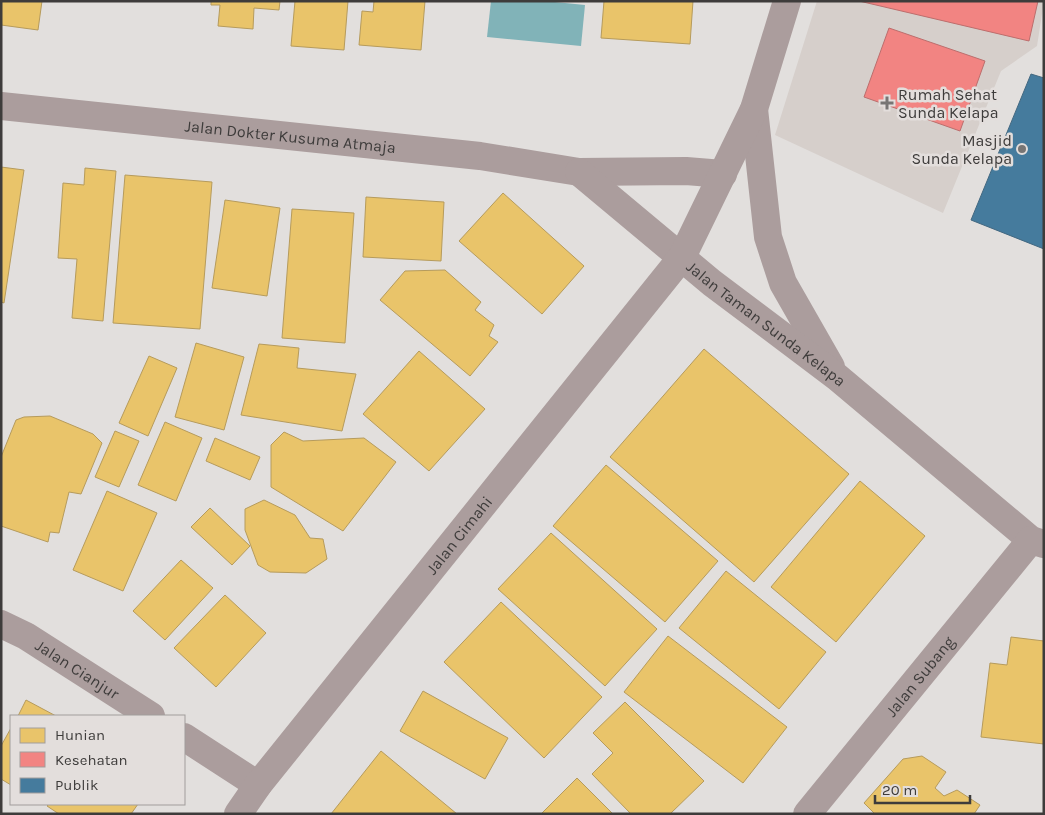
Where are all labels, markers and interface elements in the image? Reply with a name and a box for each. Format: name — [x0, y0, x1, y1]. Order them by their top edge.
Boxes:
place label: Rumah Sehat Sunda Kelapa — [898, 85, 999, 122]
marker: Rumah Sehat Sunda Kelapa — [880, 96, 894, 110]
street label: Jalan Dokter Kusuma Atmaja — [184, 116, 397, 157]
place label: Masjid Sunda Kelapa — [912, 131, 1012, 168]
marker: Masjid Sunda Kelapa — [1016, 143, 1028, 155]
street label: Jalan Taman Sunda Kelapa — [683, 257, 850, 390]
street label: Jalan Cimahi — [422, 492, 496, 578]
street label: Jalan Subang — [882, 632, 959, 721]
street label: Jalan Cianjur — [32, 636, 123, 703]
legend — [10, 715, 185, 805]
text: Hunian — [55, 726, 105, 744]
text: Kesehatan — [55, 751, 128, 769]
scale bar — [875, 772, 970, 804]
text: Publik — [55, 776, 98, 794]
text: 20 m — [882, 781, 917, 799]

